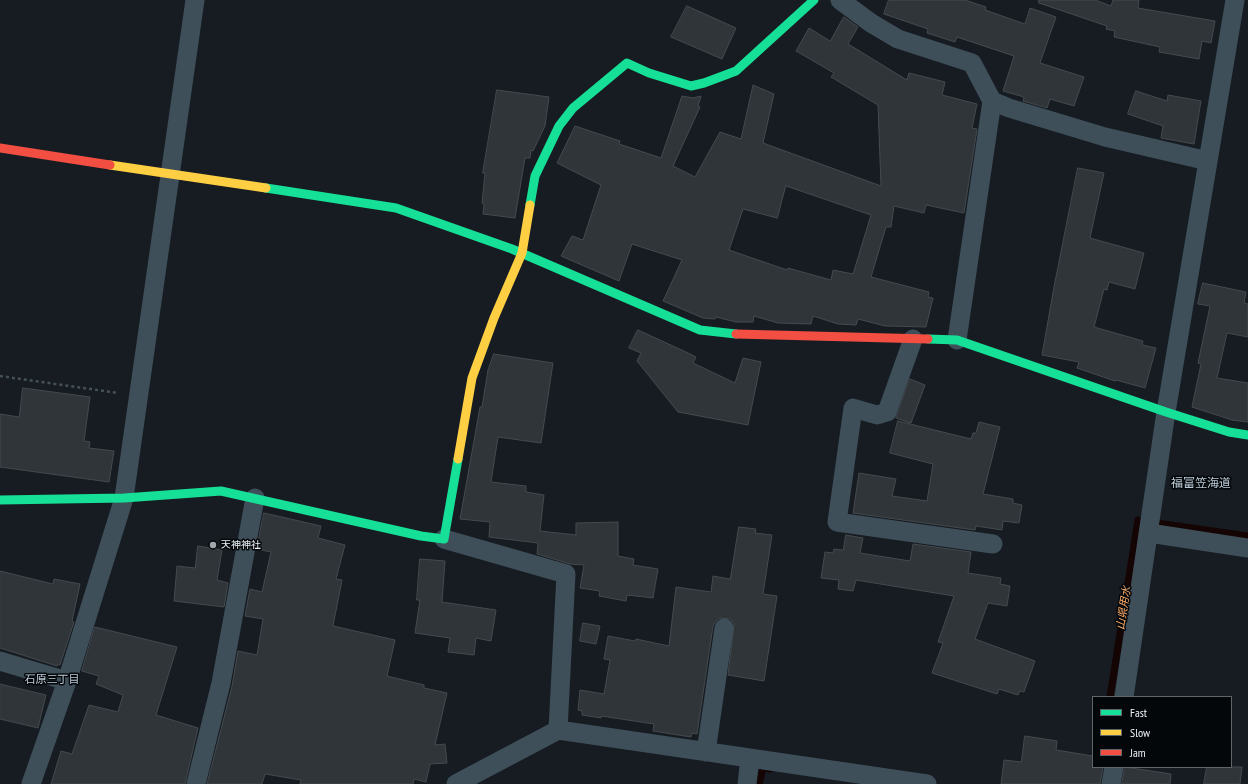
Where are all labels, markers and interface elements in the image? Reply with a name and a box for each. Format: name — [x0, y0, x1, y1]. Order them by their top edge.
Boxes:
district label: 福富笠海道 — [1171, 477, 1231, 491]
place label: 天神神社 — [221, 539, 261, 551]
marker: 天神神社 — [208, 540, 218, 550]
water label: 山県用水 — [1114, 585, 1134, 631]
district label: 石原三丁目 — [25, 673, 79, 687]
legend — [1092, 696, 1232, 768]
text: Fast — [1130, 705, 1147, 720]
text: Slow — [1130, 725, 1150, 740]
text: Jam — [1130, 745, 1146, 760]

